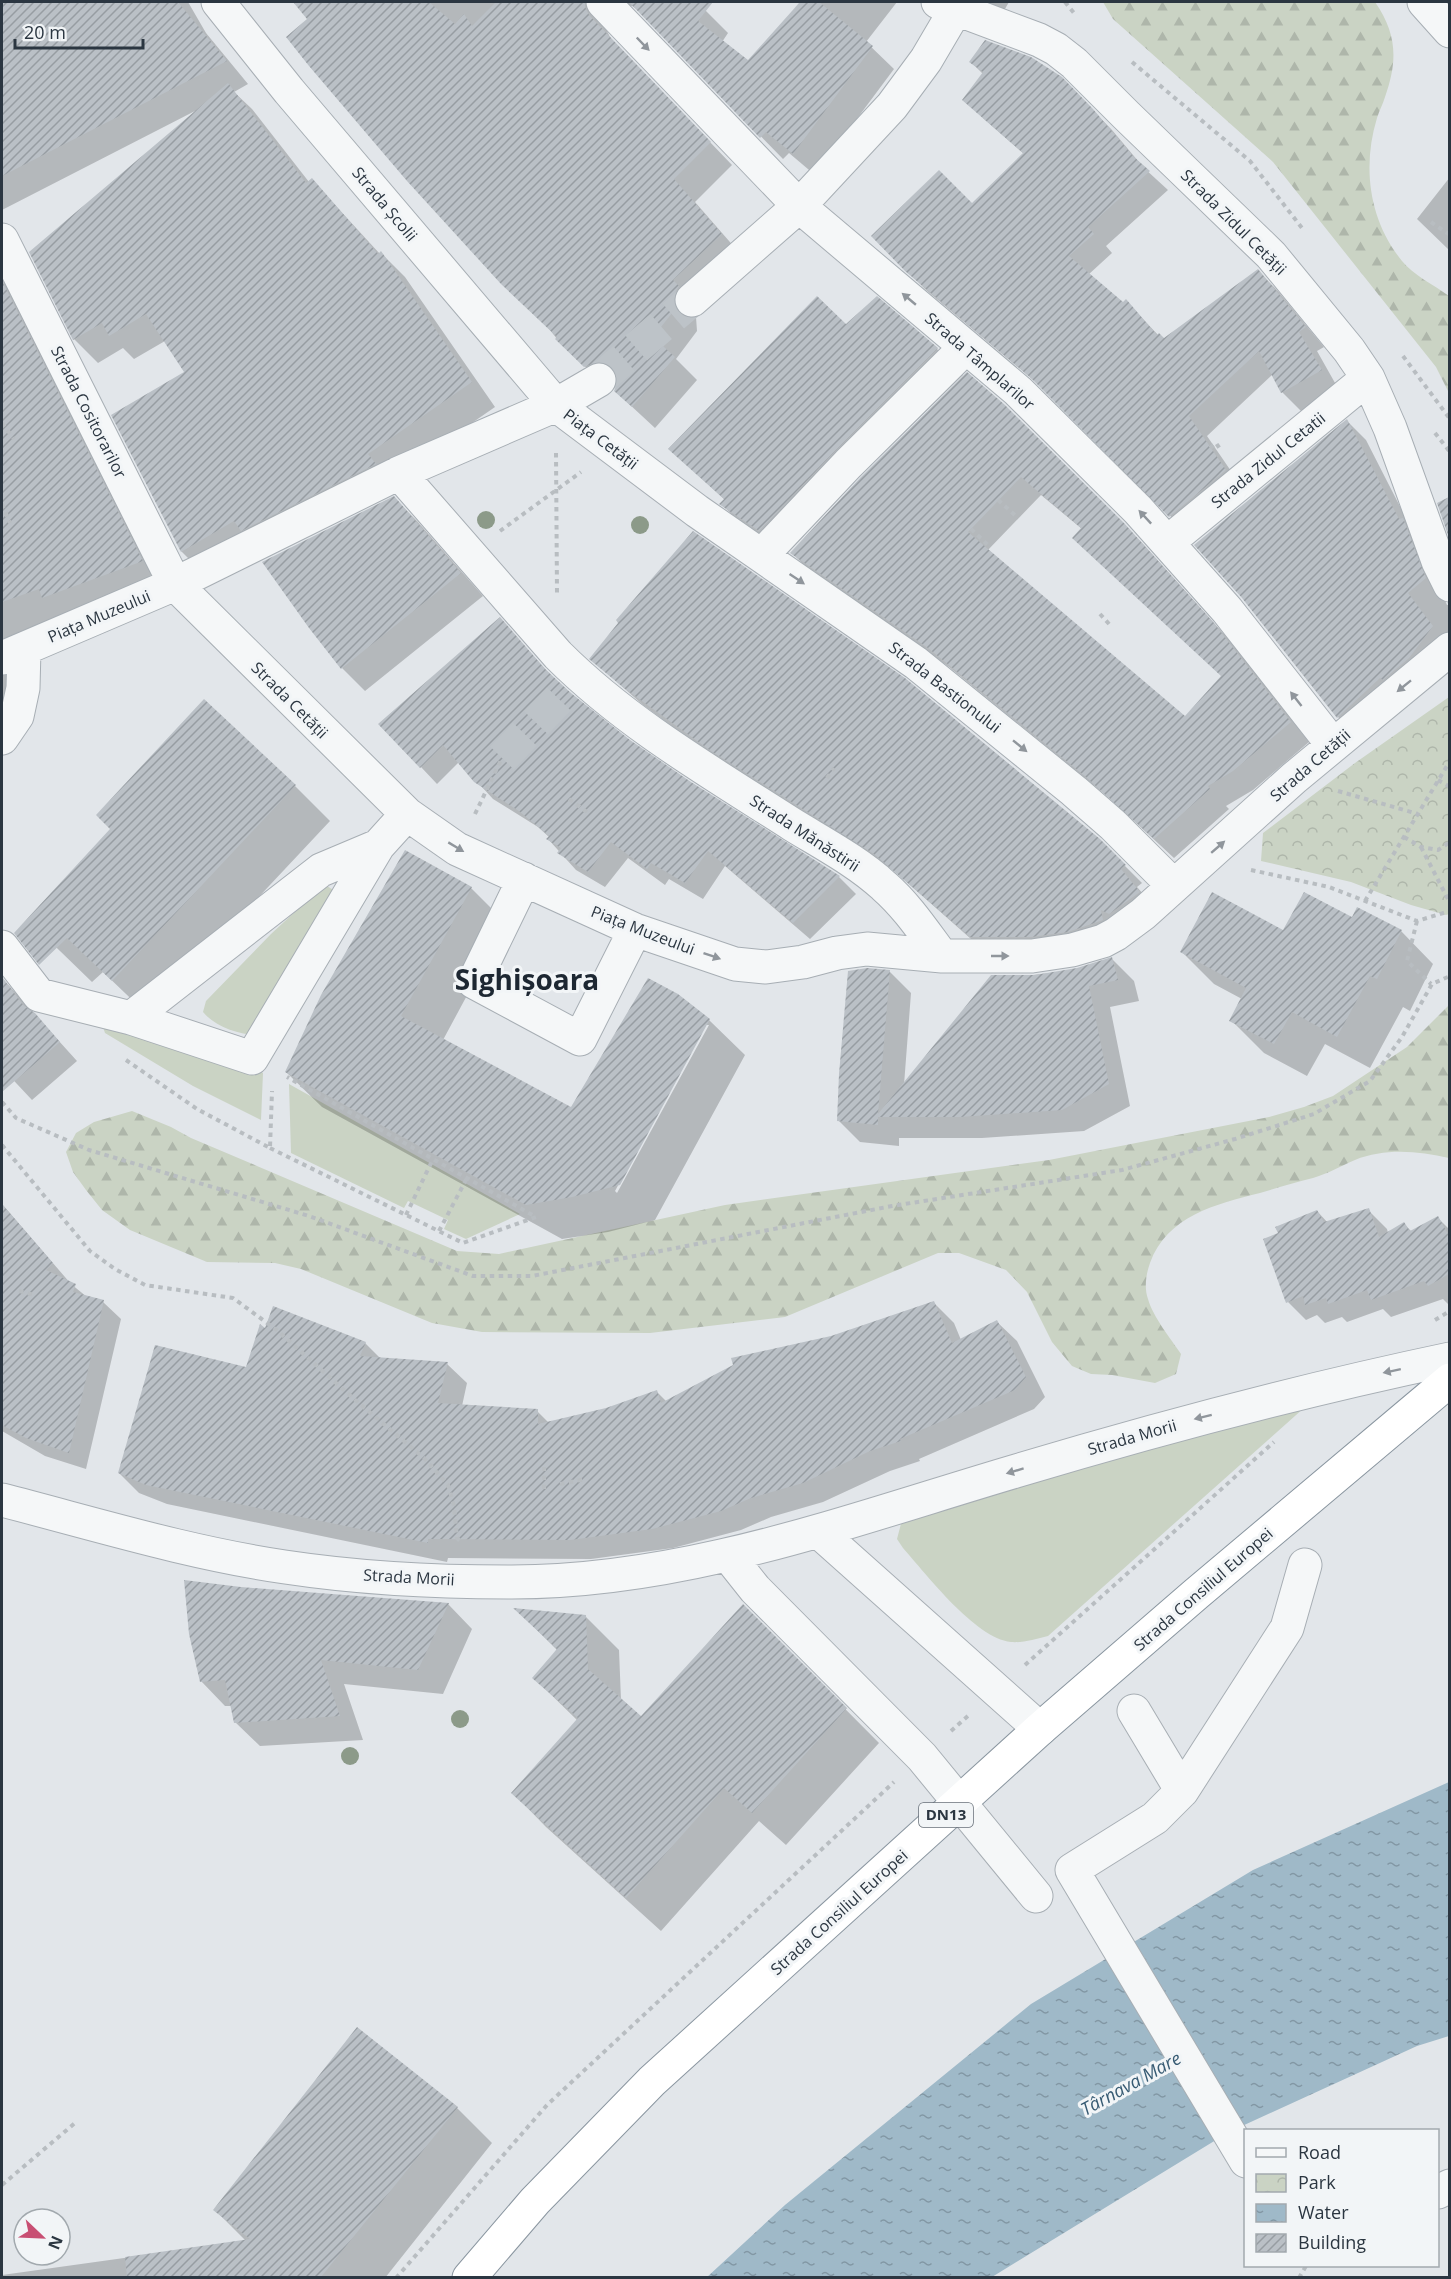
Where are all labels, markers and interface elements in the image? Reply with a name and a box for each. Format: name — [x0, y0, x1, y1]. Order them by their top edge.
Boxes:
scale bar — [15, 12, 142, 50]
text: 20 m — [24, 20, 66, 44]
one-way arrow — [636, 36, 650, 51]
street label: Strada Școlii — [347, 162, 423, 246]
street label: Strada Zidul Cetății — [1176, 164, 1292, 280]
one-way arrow — [902, 293, 917, 306]
street label: Strada Tâmplarilor — [920, 307, 1040, 415]
street label: Strada Cositorarilor — [46, 342, 132, 482]
street label: Piața Cetății — [559, 404, 643, 474]
street label: Strada Zidul Cetatii — [1206, 407, 1330, 513]
one-way arrow — [1138, 510, 1152, 524]
one-way arrow — [789, 573, 805, 584]
street label: Piața Muzeului — [44, 584, 154, 648]
street label: Strada Bastionului — [884, 636, 1006, 738]
street label: Strada Cetății — [247, 657, 333, 743]
one-way arrow — [1397, 679, 1412, 692]
one-way arrow — [1291, 691, 1303, 706]
street label: Strada Cetății — [1265, 724, 1355, 806]
one-way arrow — [1012, 740, 1028, 753]
street label: Strada Mănăstirii — [746, 789, 864, 877]
one-way arrow — [1210, 841, 1225, 854]
one-way arrow — [448, 842, 464, 853]
street label: Piața Muzeului — [588, 900, 698, 960]
one-way arrow — [991, 951, 1010, 961]
one-way arrow — [703, 952, 721, 962]
district label: Sighișoara — [455, 960, 599, 998]
one-way arrow — [1383, 1367, 1402, 1376]
one-way arrow — [1194, 1413, 1212, 1423]
street label: Strada Morii — [1085, 1414, 1179, 1460]
one-way arrow — [1006, 1467, 1024, 1476]
street label: Strada Consiliul Europei — [1129, 1522, 1277, 1656]
street label: Strada Morii — [363, 1564, 455, 1590]
road number: DN13 — [919, 1803, 973, 1827]
street label: Strada Consiliul Europei — [766, 1844, 912, 1980]
water label: Târnava Mare — [1076, 2046, 1185, 2121]
legend — [1244, 2129, 1439, 2267]
text: Road — [1298, 2140, 1341, 2164]
text: Park — [1298, 2170, 1336, 2194]
text: Water — [1298, 2200, 1349, 2224]
north arrow — [12, 2207, 72, 2267]
text: Building — [1298, 2230, 1366, 2254]
text: N — [43, 2233, 68, 2253]

